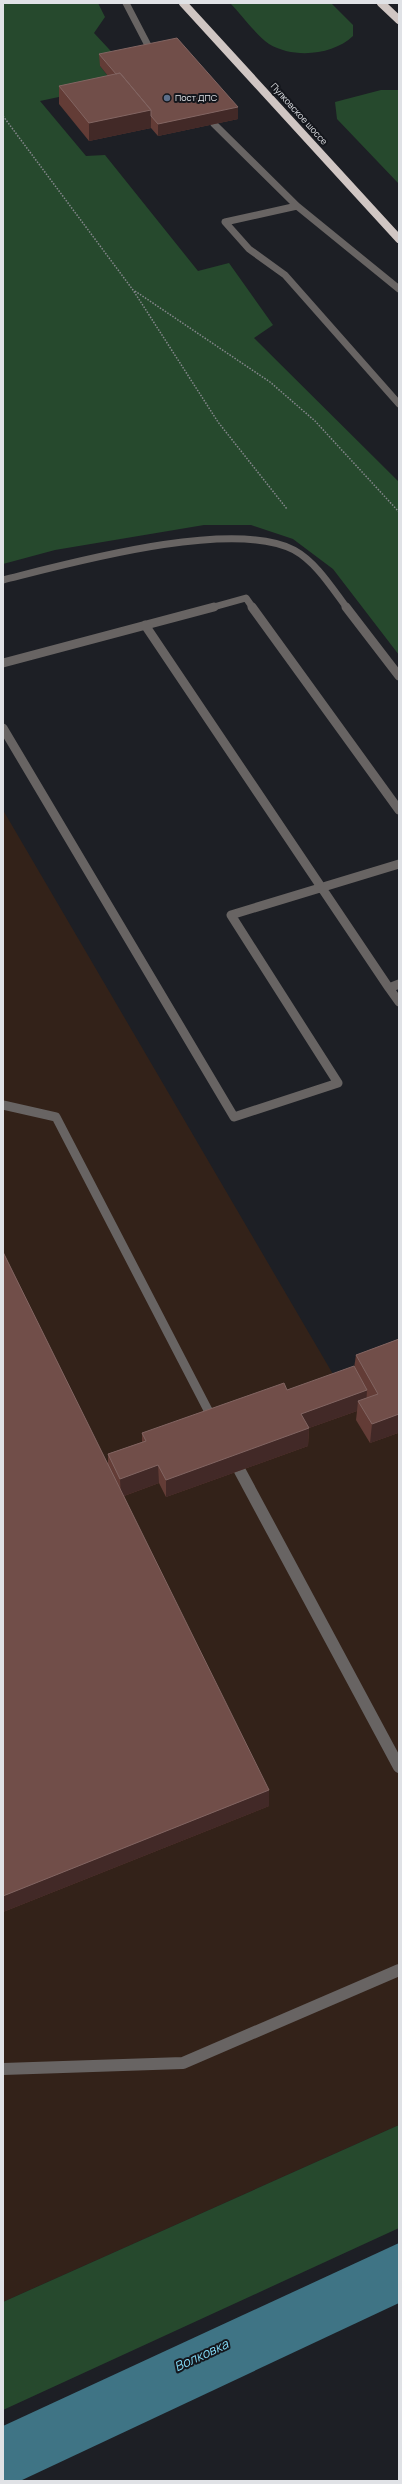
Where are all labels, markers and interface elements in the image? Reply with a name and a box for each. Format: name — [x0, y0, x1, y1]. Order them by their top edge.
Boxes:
street label: Пулковское шоссе — [268, 80, 331, 148]
place label: Пост ДПС — [175, 91, 218, 104]
marker: Пост ДПС — [162, 93, 172, 103]
water label: Волковка — [171, 2334, 232, 2375]

